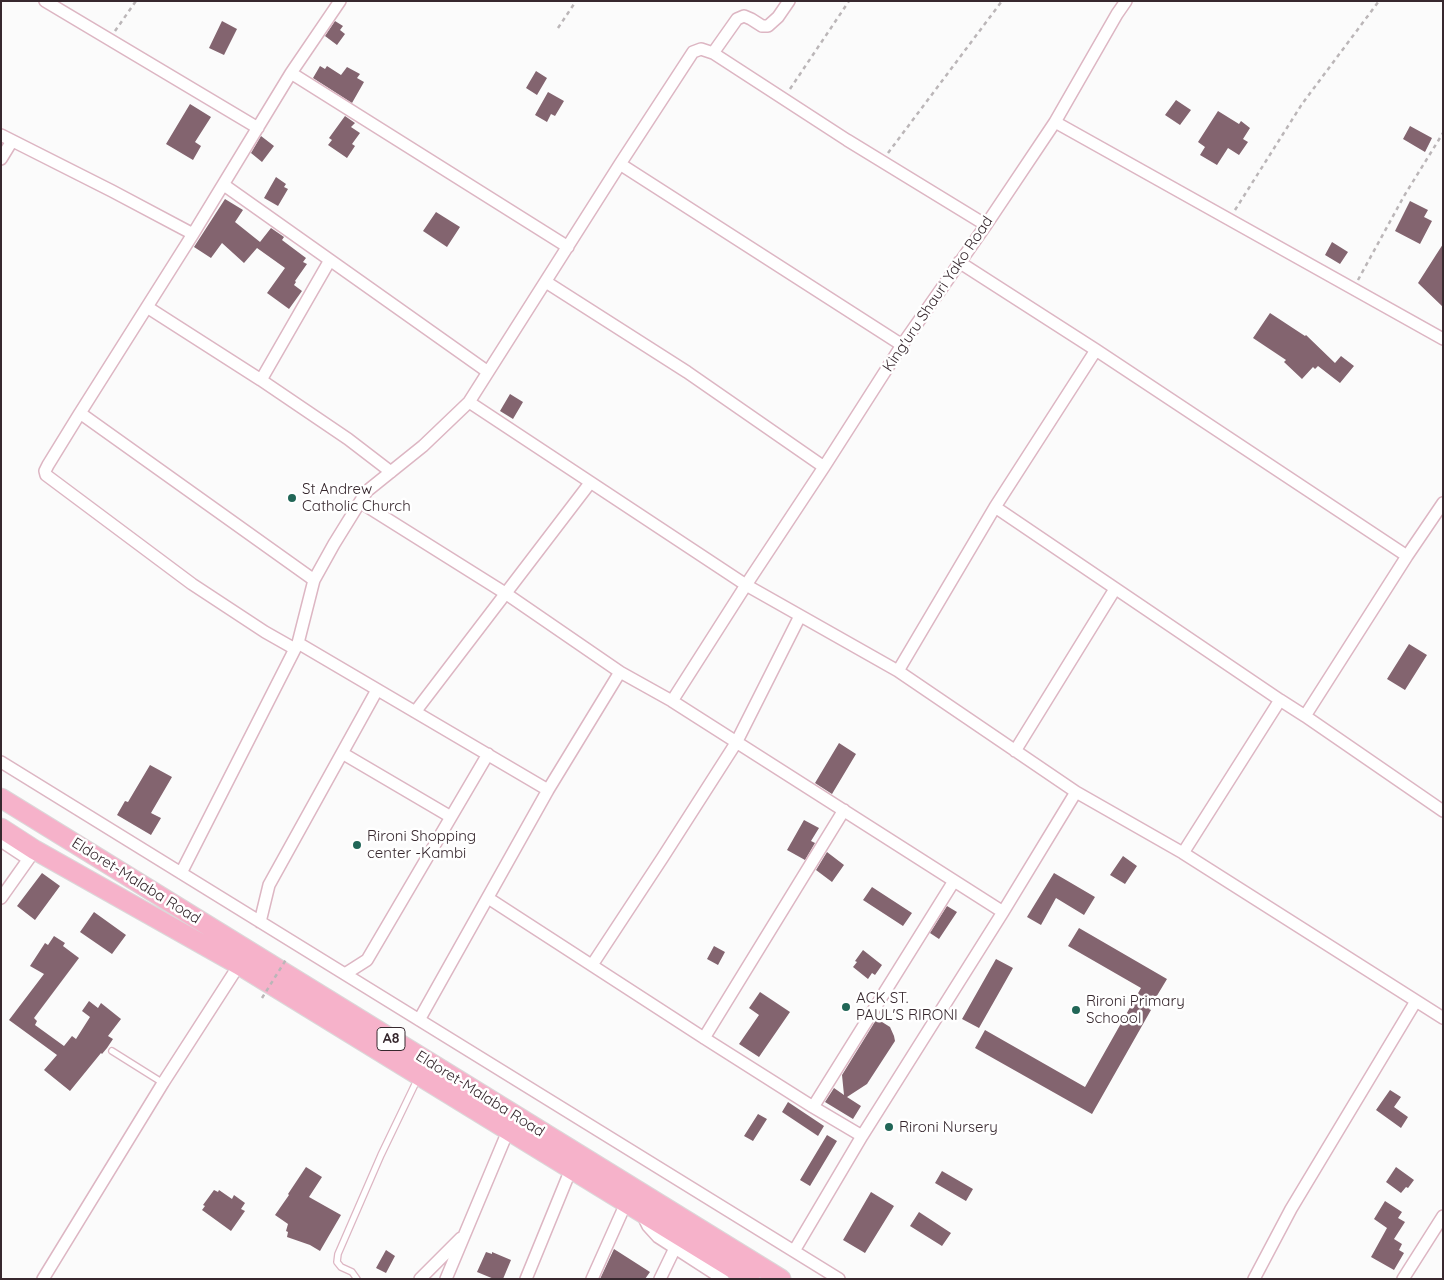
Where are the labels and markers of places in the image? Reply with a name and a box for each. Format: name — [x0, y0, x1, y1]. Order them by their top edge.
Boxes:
place label: St Andrew Catholic Church — [302, 480, 411, 515]
marker: St Andrew Catholic Church — [286, 492, 298, 504]
place label: Rironi Shopping center -Kambi — [367, 827, 476, 862]
marker: Rironi Shopping center -Kambi — [351, 839, 363, 851]
place label: ACK ST. PAUL'S RIRONI — [856, 989, 958, 1024]
place label: Rironi Primary Schoool — [1086, 992, 1185, 1027]
marker: ACK ST. PAUL'S RIRONI — [840, 1001, 852, 1013]
marker: Rironi Primary Schoool — [1070, 1004, 1082, 1016]
place label: Rironi Nursery — [899, 1118, 998, 1136]
marker: Rironi Nursery — [883, 1121, 895, 1133]

